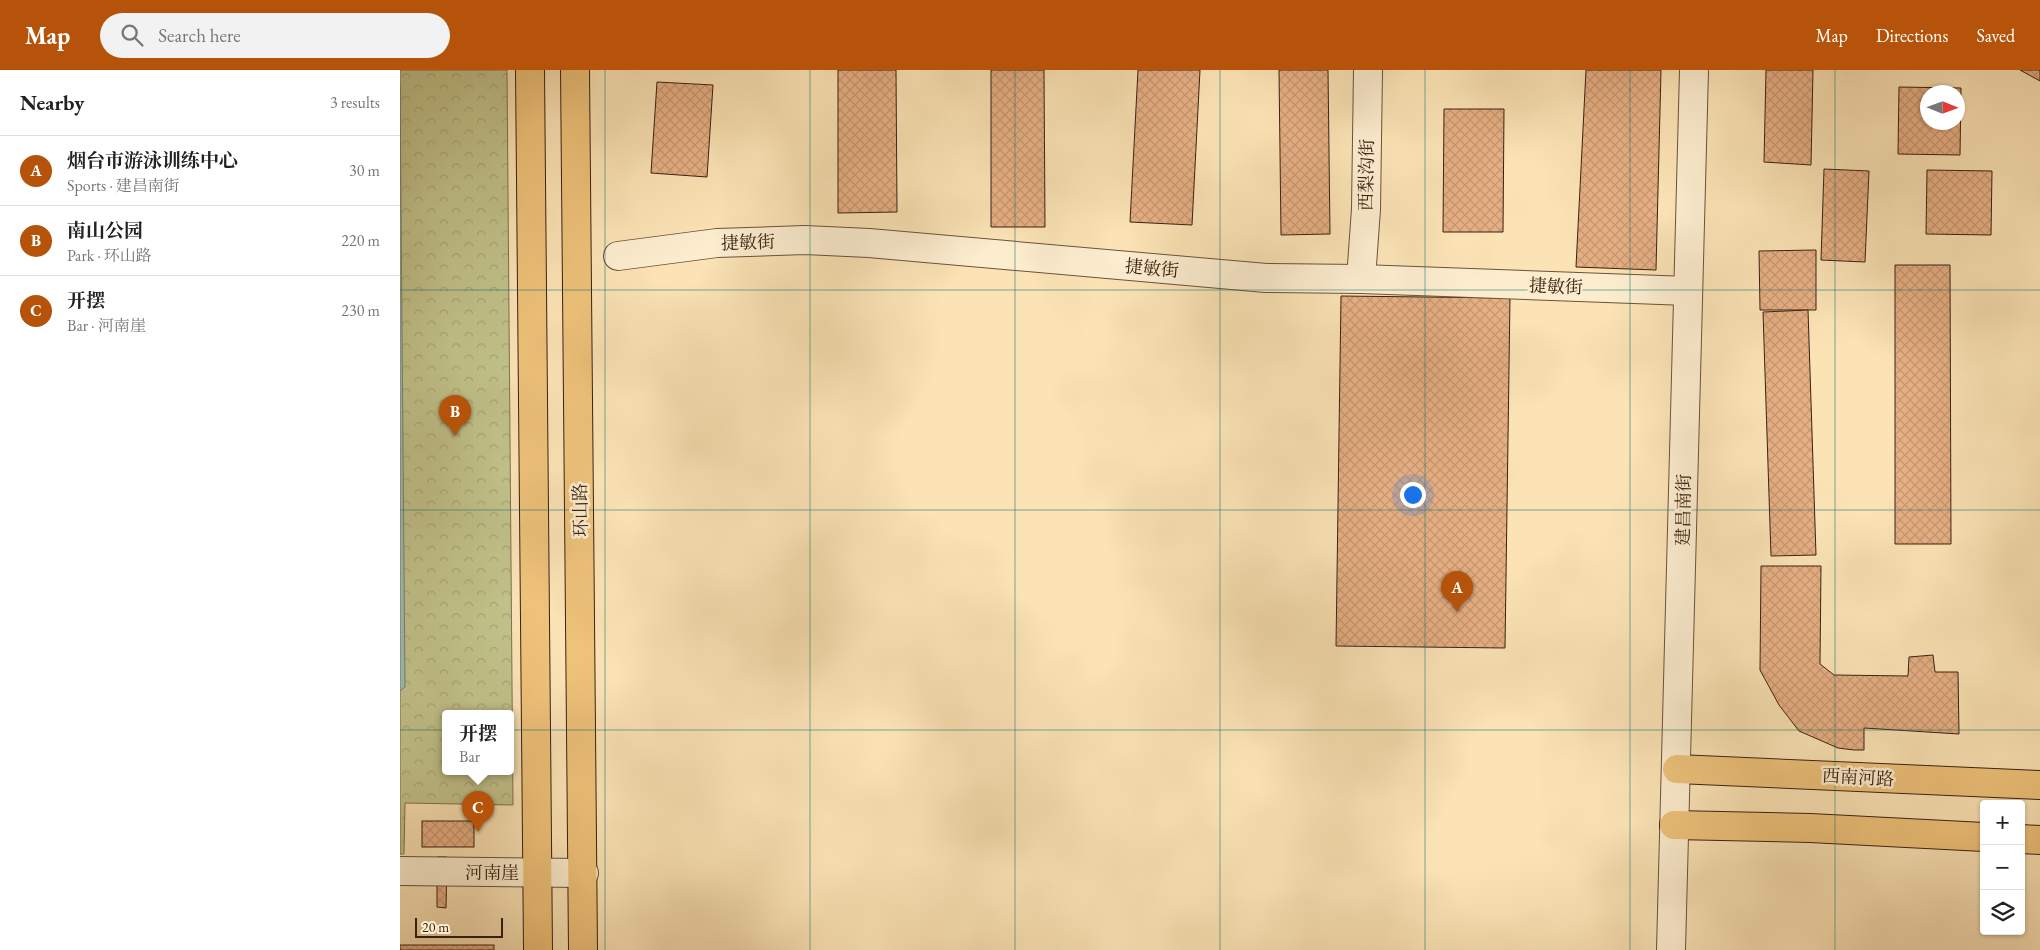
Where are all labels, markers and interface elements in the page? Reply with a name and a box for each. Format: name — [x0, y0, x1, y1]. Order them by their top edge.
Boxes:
search box — [100, 13, 450, 58]
text: Map — [25, 20, 70, 51]
icon: search — [118, 21, 146, 49]
text: Search here — [158, 23, 241, 48]
text: Map — [1816, 24, 1848, 47]
text: Directions — [1876, 24, 1948, 47]
text: Saved — [1976, 24, 2015, 47]
north arrow — [1920, 85, 1965, 130]
text: Nearby — [20, 89, 84, 116]
text: 3 results — [330, 92, 380, 113]
street label: 西梨沟街 — [1354, 139, 1378, 211]
text: 烟台市游泳训练中心 — [67, 148, 238, 173]
text: A — [30, 160, 42, 181]
text: 30 m — [349, 160, 380, 181]
text: Sports · 建昌南街 — [67, 175, 180, 196]
text: 南山公园 — [67, 218, 143, 243]
text: B — [31, 230, 41, 251]
text: 220 m — [341, 230, 380, 251]
street label: 捷敏街 — [721, 230, 775, 254]
text: Park · 环山路 — [67, 245, 152, 266]
street label: 捷敏街 — [1124, 254, 1180, 282]
street label: 捷敏街 — [1529, 274, 1583, 298]
text: 开摆 — [67, 288, 105, 313]
text: C — [30, 300, 42, 321]
text: 230 m — [341, 300, 380, 321]
text: Bar · 河南崖 — [67, 315, 146, 336]
pin: B — [439, 395, 471, 436]
street label: 建昌南街 — [1671, 474, 1695, 546]
your location — [1400, 482, 1426, 508]
street label: 环山路 — [568, 483, 592, 537]
pin: A — [1441, 571, 1473, 612]
popup — [442, 710, 514, 775]
text: 开摆 — [459, 721, 497, 746]
text: Bar — [459, 746, 480, 767]
street label: 西南河路 — [1821, 764, 1895, 790]
pin: C — [462, 791, 494, 832]
map controls — [1980, 800, 2025, 935]
button: + — [1980, 800, 2025, 845]
button: − — [1980, 845, 2025, 890]
street label: 河南崖 — [465, 861, 519, 884]
button: layers — [1980, 890, 2025, 935]
scale bar — [415, 915, 502, 938]
text: 20 m — [422, 918, 449, 936]

